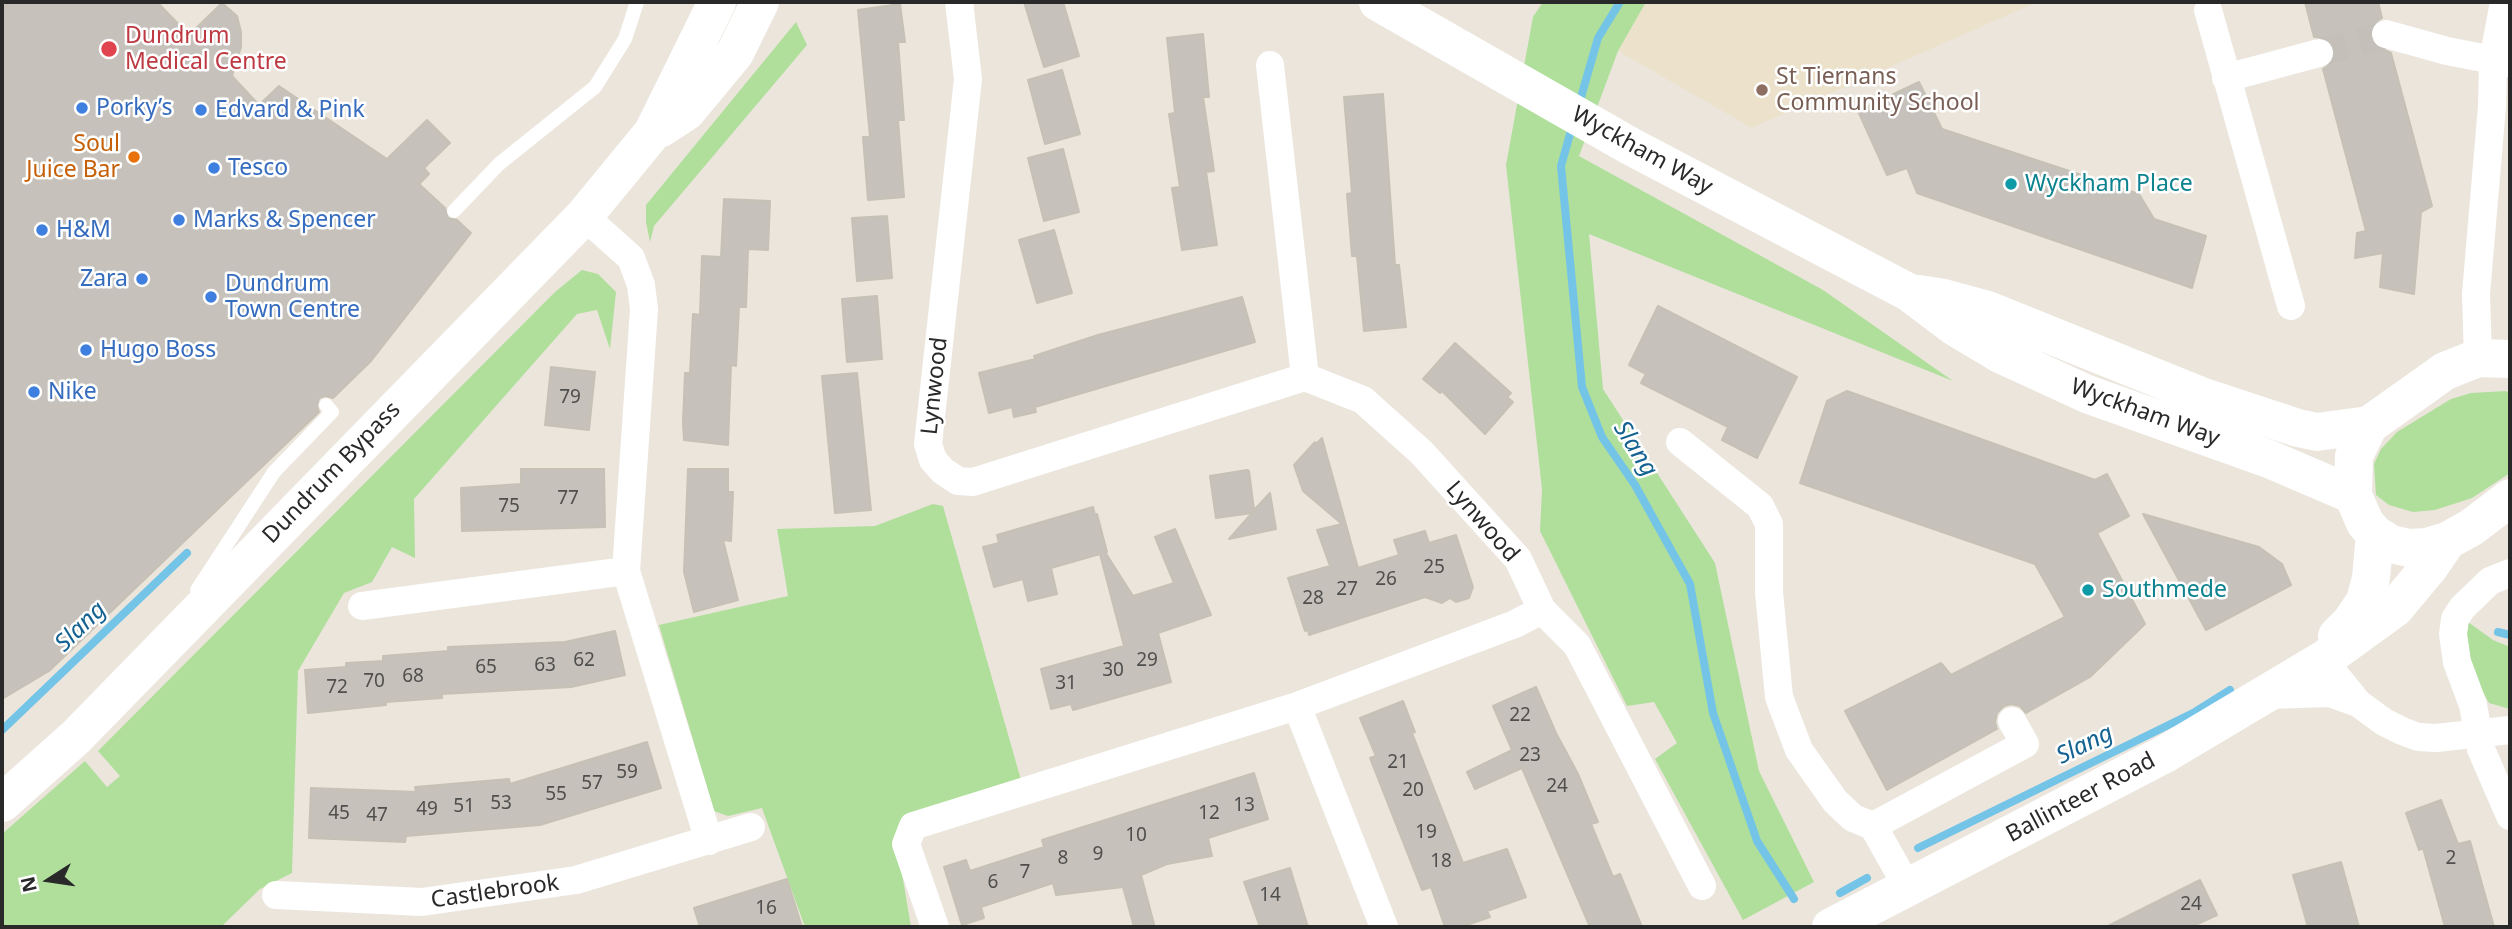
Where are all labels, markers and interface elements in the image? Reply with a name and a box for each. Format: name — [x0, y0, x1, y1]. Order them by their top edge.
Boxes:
place label: Dundrum Medical Centre — [125, 22, 287, 76]
marker: Dundrum Medical Centre — [99, 39, 119, 59]
place label: St Tiernans Community School — [1776, 63, 1979, 117]
marker: St Tiernans Community School — [1754, 82, 1770, 98]
place label: Porky’s — [96, 94, 173, 122]
place label: Edvard & Pink — [215, 96, 365, 124]
marker: Porky’s — [74, 100, 90, 116]
street label: Wyckham Way — [1567, 101, 1717, 201]
marker: Edvard & Pink — [193, 102, 209, 118]
place label: Soul Juice Bar — [26, 130, 120, 184]
marker: Soul Juice Bar — [126, 149, 142, 165]
place label: Tesco — [228, 154, 288, 182]
marker: Tesco — [206, 160, 222, 176]
place label: Wyckham Place — [2025, 170, 2193, 198]
marker: Wyckham Place — [2003, 176, 2019, 192]
place label: Marks & Spencer — [193, 206, 376, 234]
marker: Marks & Spencer — [171, 212, 187, 228]
place label: H&M — [56, 216, 111, 244]
marker: H&M — [34, 222, 50, 238]
place label: Zara — [80, 265, 128, 293]
place label: Dundrum Town Centre — [225, 270, 360, 324]
marker: Zara — [134, 271, 150, 287]
marker: Dundrum Town Centre — [203, 289, 219, 305]
place label: Hugo Boss — [100, 336, 216, 364]
street label: Lynwood — [916, 336, 954, 436]
marker: Hugo Boss — [78, 342, 94, 358]
street label: Wyckham Way — [2067, 373, 2223, 453]
place label: Nike — [48, 378, 97, 406]
marker: Nike — [26, 384, 42, 400]
house number: 79 — [559, 387, 581, 409]
street label: Dundrum Bypass — [257, 396, 407, 550]
water label: Slang — [1607, 416, 1663, 482]
street label: Lynwood — [1439, 476, 1525, 568]
house number: 77 — [557, 488, 579, 510]
house number: 75 — [498, 496, 520, 518]
house number: 25 — [1423, 557, 1445, 579]
house number: 26 — [1375, 569, 1397, 591]
place label: Southmede — [2102, 576, 2227, 604]
house number: 27 — [1336, 579, 1358, 601]
marker: Southmede — [2080, 582, 2096, 598]
house number: 28 — [1302, 588, 1324, 610]
water label: Slang — [50, 596, 112, 658]
house number: 62 — [573, 650, 595, 672]
house number: 29 — [1136, 650, 1158, 672]
house number: 63 — [534, 655, 556, 677]
house number: 65 — [475, 657, 497, 679]
house number: 30 — [1102, 660, 1124, 682]
house number: 68 — [402, 666, 424, 688]
house number: 70 — [363, 671, 385, 693]
house number: 31 — [1055, 673, 1077, 695]
house number: 72 — [326, 677, 348, 699]
house number: 22 — [1509, 705, 1531, 727]
water label: Slang — [2052, 719, 2118, 771]
house number: 23 — [1519, 745, 1541, 767]
street label: Ballinteer Road — [2002, 747, 2160, 849]
house number: 21 — [1387, 752, 1409, 774]
house number: 59 — [616, 762, 638, 784]
house number: 57 — [581, 773, 603, 795]
house number: 24 — [1546, 776, 1568, 798]
house number: 20 — [1402, 780, 1424, 802]
house number: 55 — [545, 784, 567, 806]
house number: 53 — [490, 793, 512, 815]
house number: 13 — [1233, 795, 1255, 817]
house number: 51 — [453, 796, 475, 818]
house number: 49 — [416, 799, 438, 821]
house number: 45 — [328, 803, 350, 825]
house number: 12 — [1198, 803, 1220, 825]
house number: 47 — [366, 805, 388, 827]
house number: 19 — [1415, 822, 1437, 844]
house number: 10 — [1125, 825, 1147, 847]
house number: 9 — [1093, 844, 1103, 866]
north arrow — [14, 845, 84, 915]
house number: 8 — [1058, 848, 1068, 870]
house number: 2 — [2446, 848, 2456, 870]
house number: 18 — [1430, 851, 1452, 873]
house number: 7 — [1020, 862, 1030, 884]
street label: Castlebrook — [429, 869, 561, 915]
house number: 6 — [988, 872, 998, 894]
text: N — [14, 874, 43, 895]
house number: 14 — [1259, 885, 1281, 907]
house number: 24 — [2180, 894, 2202, 916]
house number: 16 — [755, 898, 777, 920]

